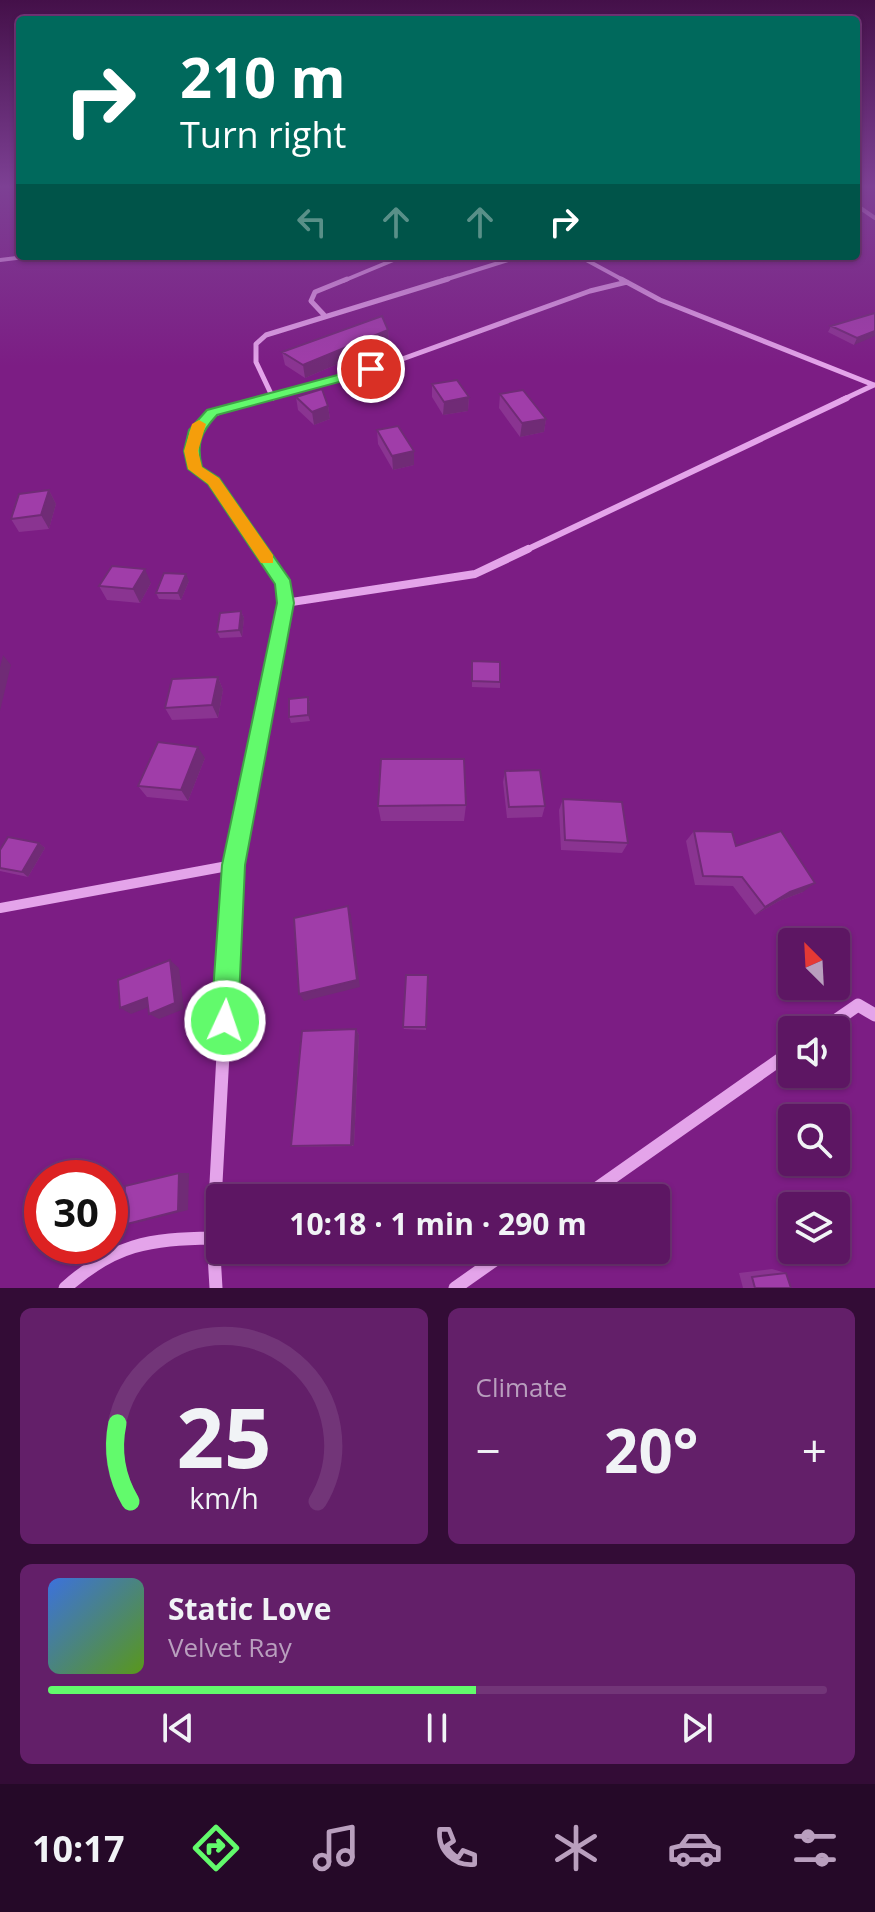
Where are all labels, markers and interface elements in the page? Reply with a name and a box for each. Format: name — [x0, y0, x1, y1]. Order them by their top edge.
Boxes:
text: 210 m — [180, 38, 346, 114]
icon: right — [48, 48, 152, 152]
text: Turn right — [180, 110, 346, 159]
icon: left — [290, 200, 334, 244]
icon: ahead — [374, 200, 418, 244]
icon: ahead — [458, 200, 502, 244]
icon: right — [542, 200, 586, 244]
pin — [337, 335, 405, 403]
icon: arrive — [349, 347, 393, 391]
north arrow — [778, 928, 850, 1000]
map controls — [778, 928, 850, 1264]
position arrow — [183, 979, 267, 1063]
button: sound — [778, 1016, 850, 1088]
button: search — [778, 1104, 850, 1176]
speed limit sign: 30 — [24, 1160, 128, 1264]
button: layers — [778, 1192, 850, 1264]
text: 10:18 · 1 min · 290 m — [289, 1203, 587, 1244]
text: Climate — [476, 1369, 567, 1405]
text: 25 — [176, 1379, 271, 1492]
text: 20° — [604, 1409, 698, 1491]
text: − — [476, 1420, 501, 1480]
text: + — [802, 1420, 827, 1480]
text: km/h — [189, 1478, 258, 1517]
text: Static Love — [168, 1588, 331, 1629]
text: Velvet Ray — [168, 1629, 292, 1665]
icon: previous — [156, 1706, 200, 1750]
icon: pause — [415, 1706, 459, 1750]
icon: next — [675, 1706, 719, 1750]
icon: directions — [188, 1820, 244, 1876]
icon: music — [308, 1820, 364, 1876]
icon: phone — [428, 1820, 484, 1876]
icon: climate — [548, 1820, 604, 1876]
icon: car — [667, 1820, 723, 1876]
icon: filters — [787, 1820, 843, 1876]
text: 10:17 — [32, 1824, 124, 1873]

